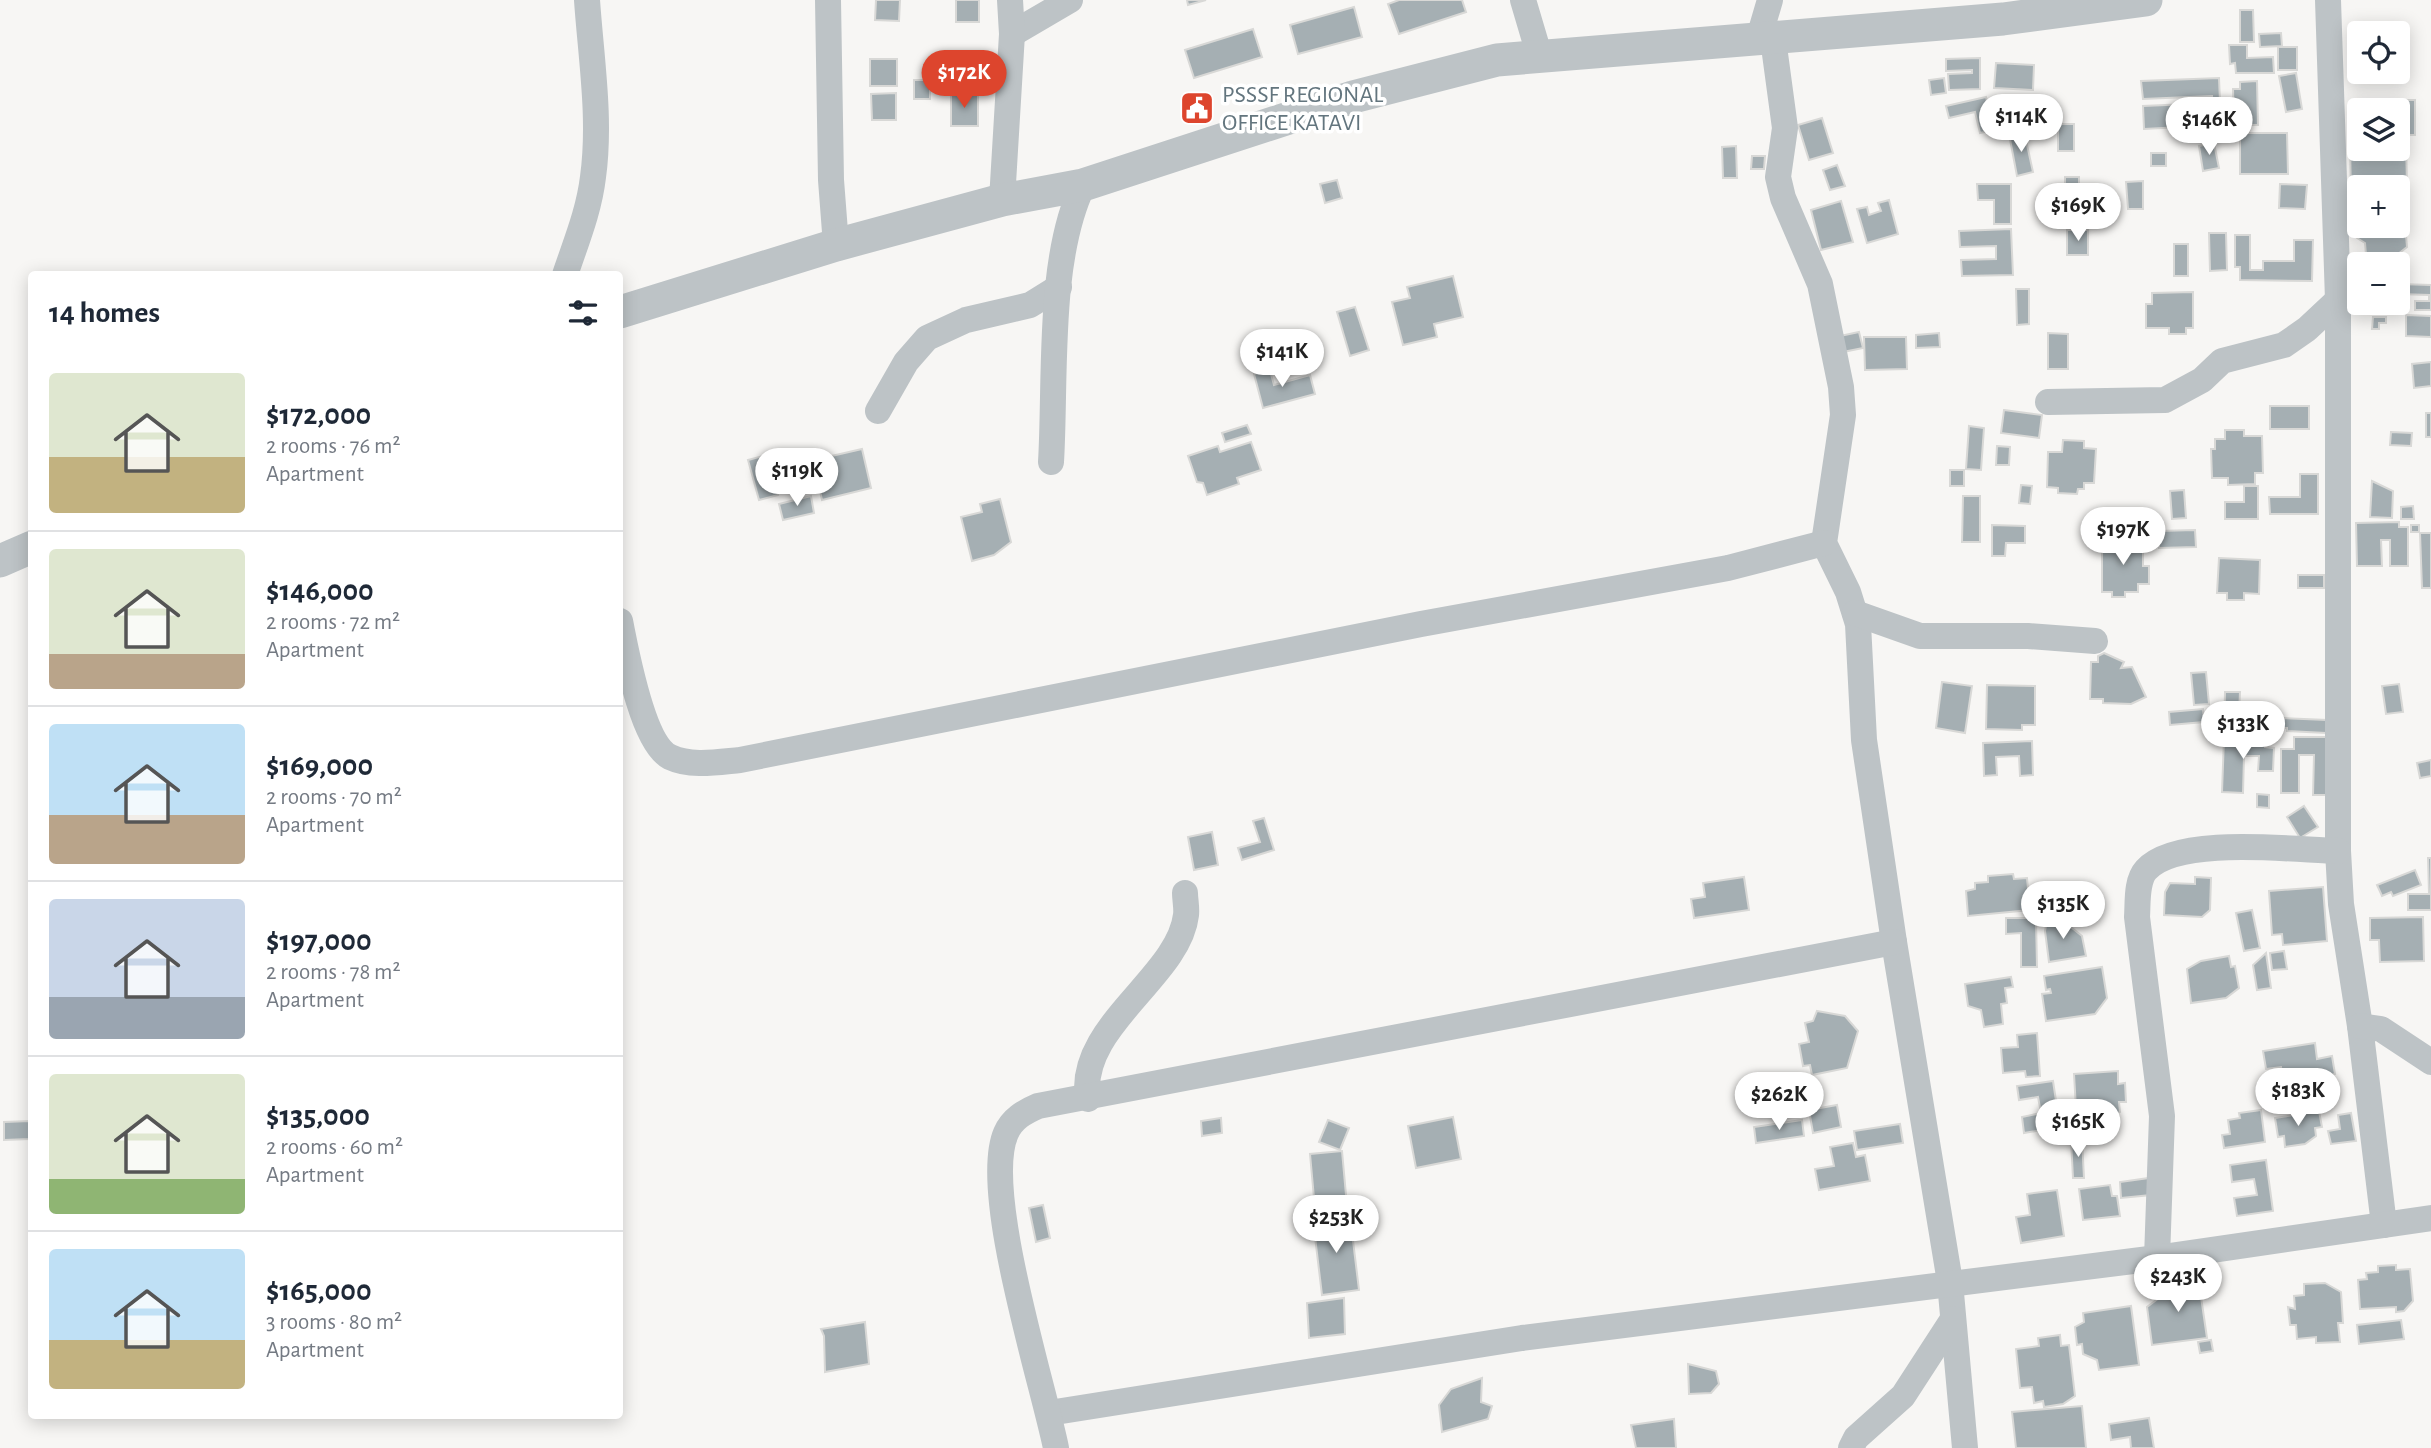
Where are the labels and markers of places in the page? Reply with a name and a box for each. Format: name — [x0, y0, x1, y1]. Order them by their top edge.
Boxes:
pin: $172K — [915, 50, 1013, 110]
place label: PSSSF REGIONAL OFFICE KATAVI — [1222, 83, 1383, 135]
public building icon: PSSSF REGIONAL OFFICE KATAVI — [1178, 89, 1216, 127]
pin: $114K — [1972, 94, 2070, 154]
pin: $146K — [2160, 97, 2258, 157]
pin: $169K — [2029, 184, 2127, 243]
pin: $141K — [1233, 330, 1331, 389]
pin: $119K — [748, 448, 846, 508]
pin: $197K — [2074, 508, 2172, 567]
pin: $133K — [2194, 702, 2292, 761]
pin: $135K — [2014, 881, 2112, 941]
pin: $183K — [2249, 1068, 2347, 1128]
pin: $262K — [1730, 1072, 1828, 1132]
pin: $165K — [2029, 1100, 2127, 1159]
pin: $253K — [1287, 1196, 1385, 1255]
pin: $243K — [2129, 1254, 2227, 1314]

